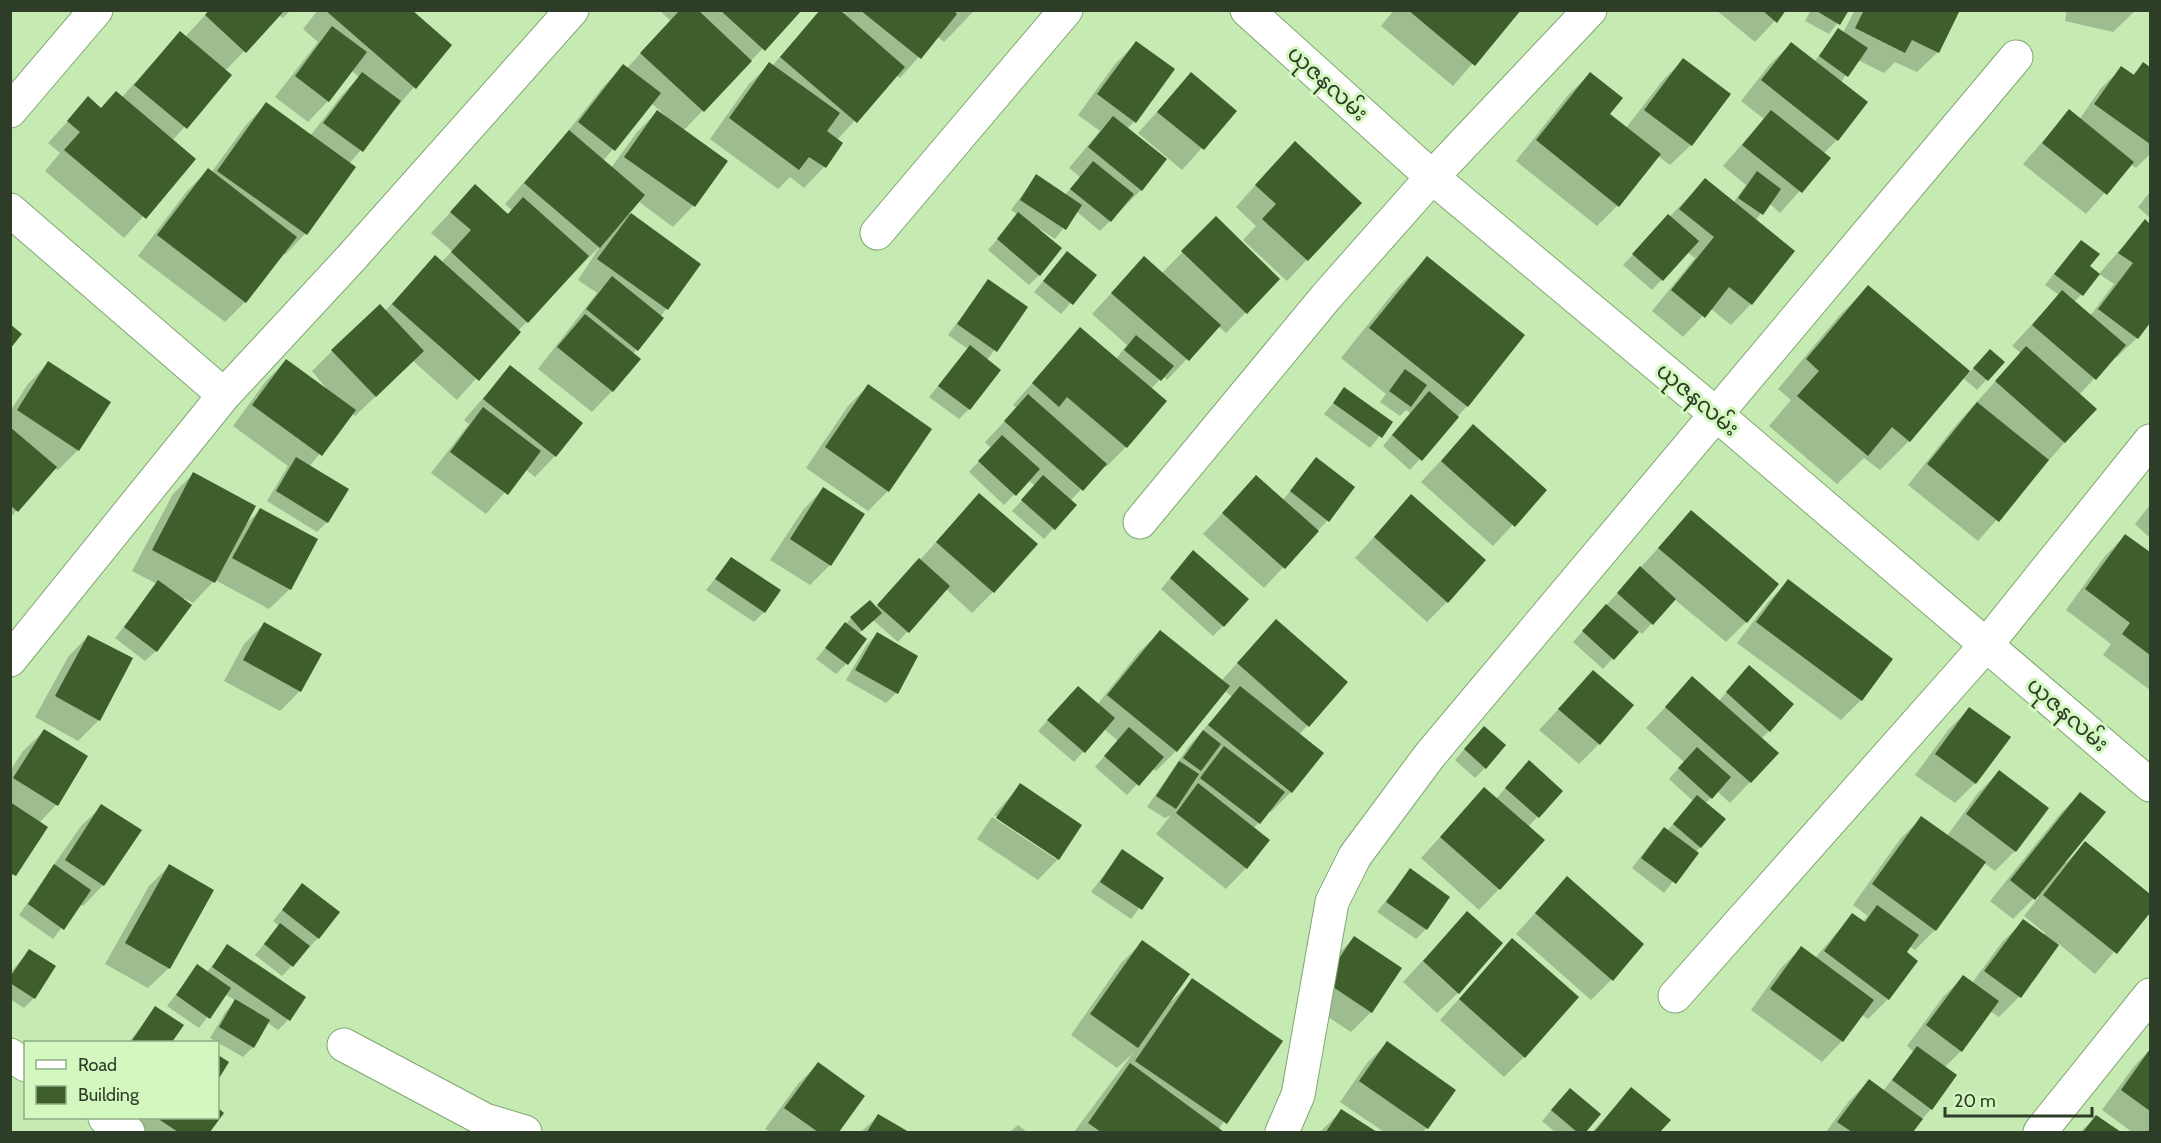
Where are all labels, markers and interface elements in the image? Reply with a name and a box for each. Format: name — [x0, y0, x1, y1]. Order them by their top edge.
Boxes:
street label: ယုဇနလမ်း — [1279, 39, 1375, 130]
street label: ယုဇနလမ်း — [1648, 355, 1746, 445]
street label: ယုဇနလမ်း — [2019, 670, 2115, 760]
legend — [24, 1041, 219, 1119]
text: Road — [78, 1054, 117, 1076]
scale bar — [1945, 1080, 2092, 1118]
text: Building — [78, 1084, 140, 1106]
text: 20 m — [1954, 1090, 1996, 1112]

